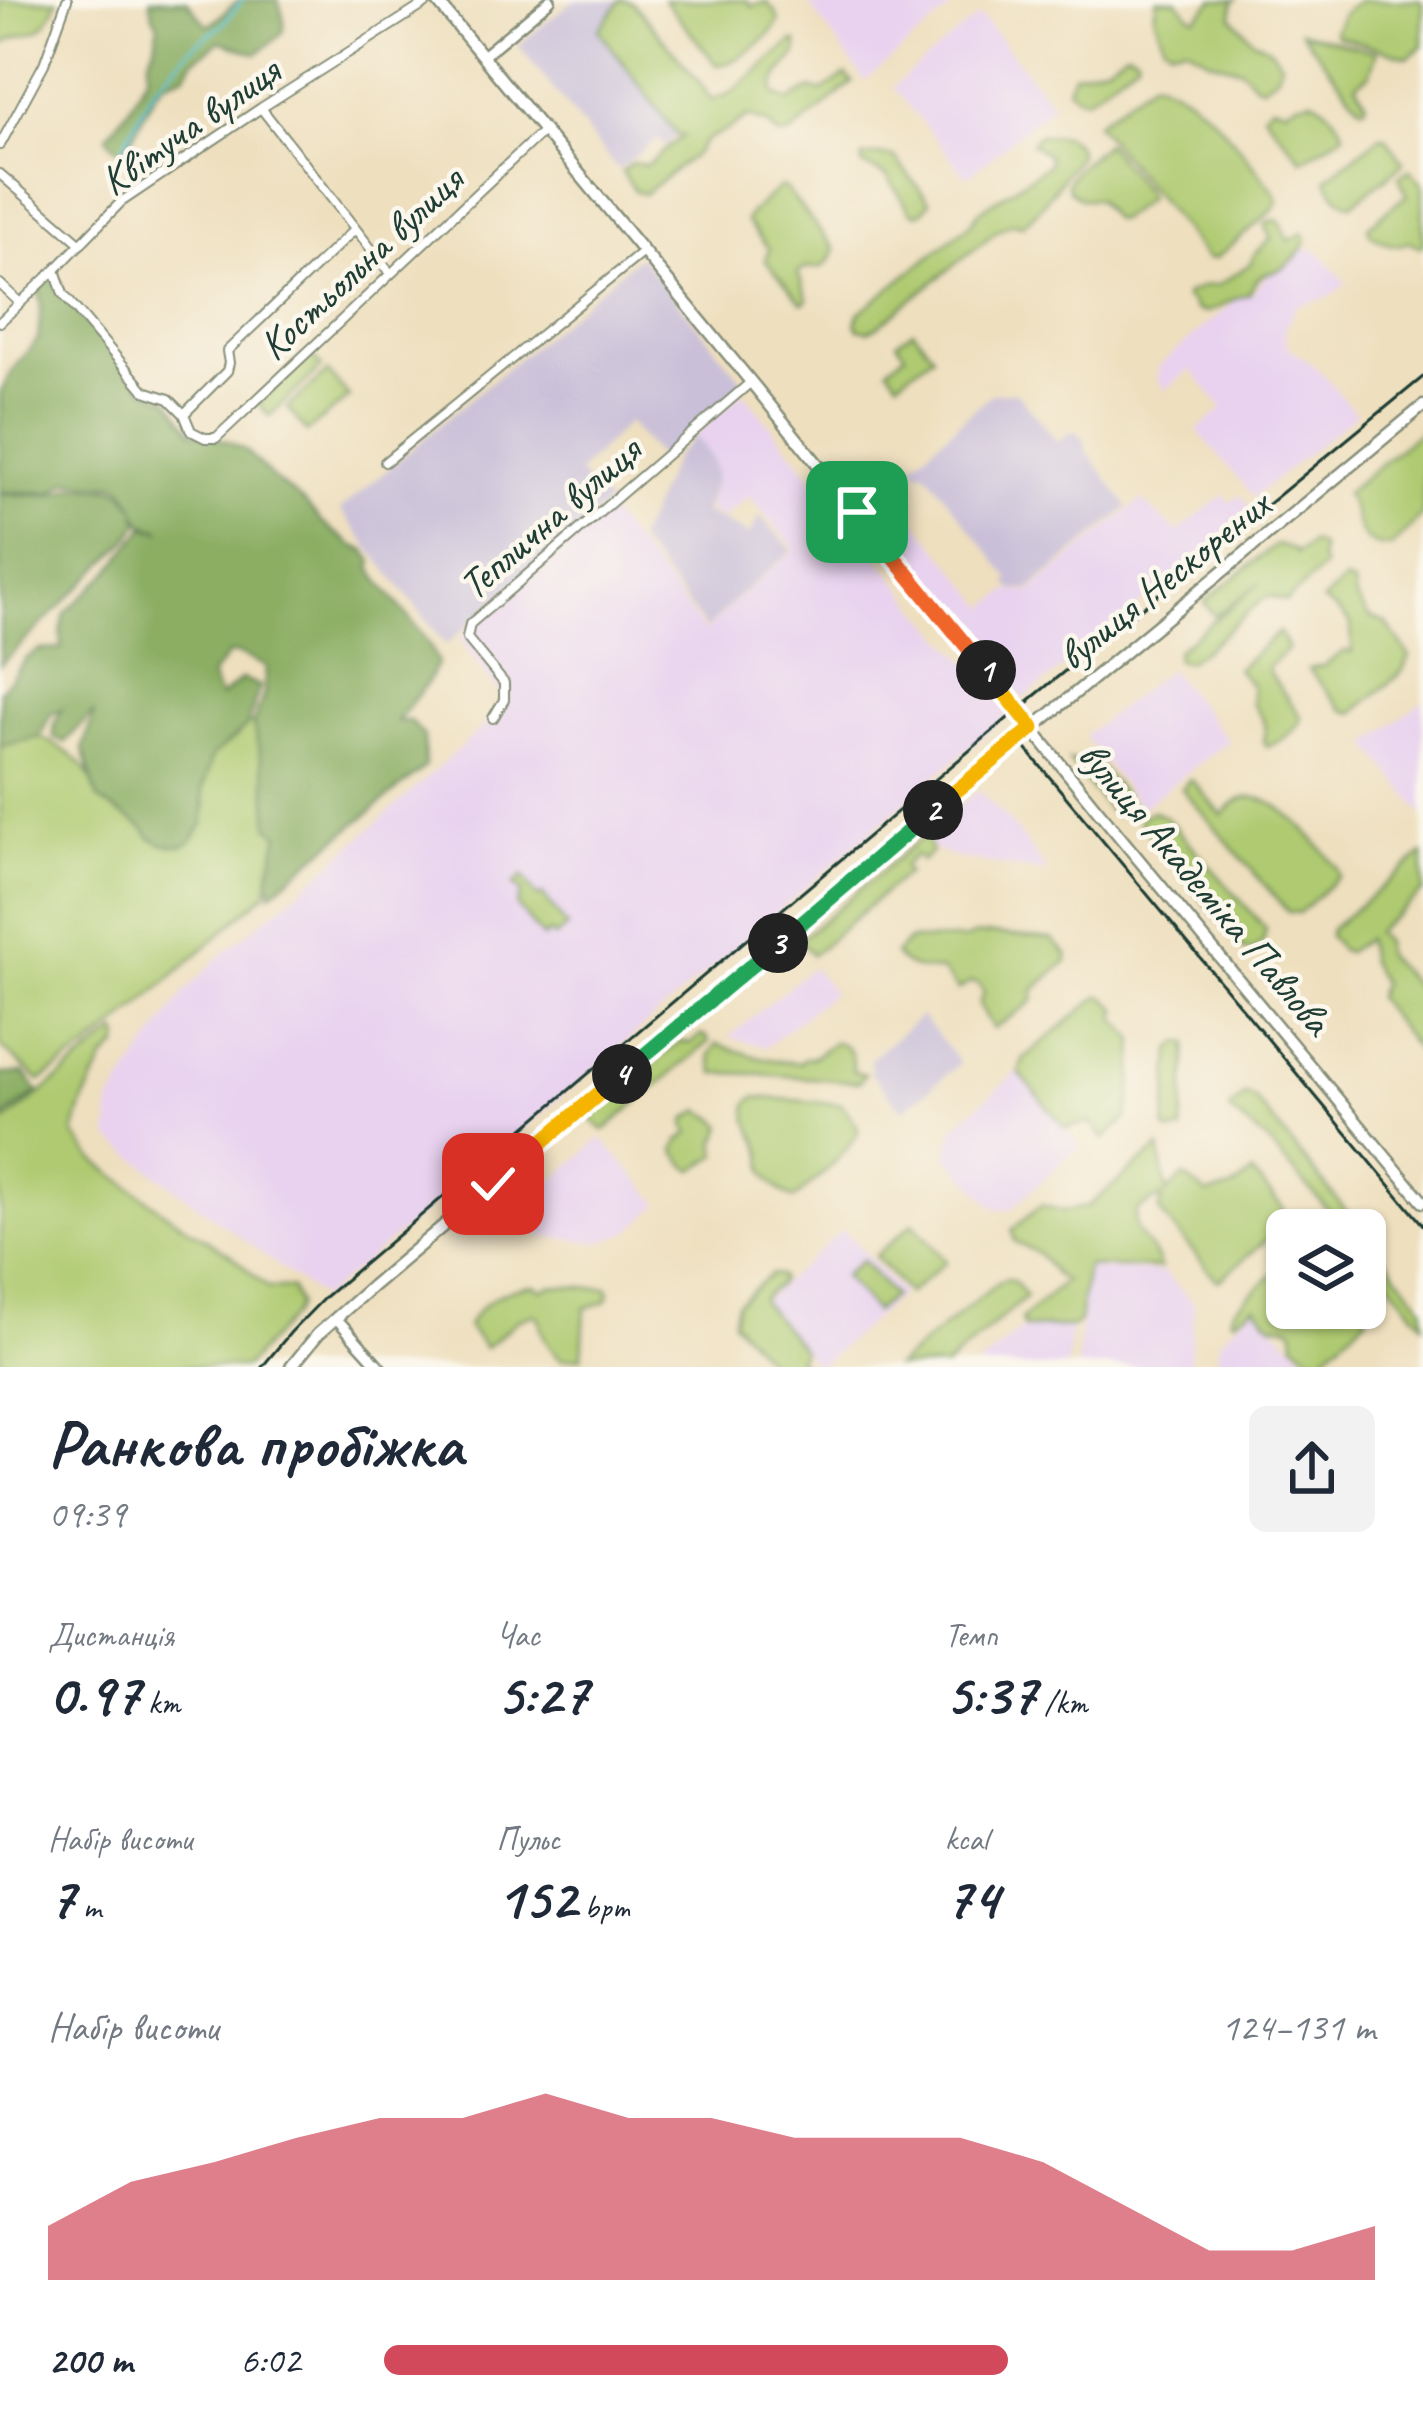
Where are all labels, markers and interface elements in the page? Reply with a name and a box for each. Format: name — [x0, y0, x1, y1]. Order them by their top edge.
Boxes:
street label: Квітуча вулиця — [90, 43, 292, 207]
street label: Костьольна вулиця — [247, 153, 476, 372]
street label: Теплична вулиця — [448, 423, 654, 612]
pin — [806, 461, 908, 563]
street label: вулиця Нескорених — [1047, 476, 1284, 682]
icon: arrive — [824, 479, 890, 545]
pin: 1 — [956, 640, 1016, 700]
text: 1 — [979, 649, 993, 691]
street label: вулиця Академіка Павлова — [1066, 730, 1345, 1048]
pin: 2 — [903, 780, 963, 840]
text: 2 — [926, 789, 940, 831]
pin: 3 — [748, 913, 808, 973]
text: 3 — [771, 922, 785, 964]
pin: 4 — [592, 1044, 652, 1104]
text: 4 — [615, 1053, 629, 1095]
pin — [442, 1133, 544, 1235]
icon: check — [460, 1151, 526, 1217]
map controls — [1266, 1209, 1386, 1329]
button: layers — [1266, 1209, 1386, 1329]
text: Ранкова пробіжка — [48, 1403, 462, 1486]
button: share — [1249, 1406, 1375, 1532]
text: 09:39 — [48, 1490, 126, 1539]
text: Дистанція — [48, 1614, 174, 1656]
text: Час — [496, 1614, 540, 1656]
text: Темп — [945, 1614, 998, 1656]
text: 0.97 — [48, 1656, 140, 1732]
text: 5:27 — [496, 1656, 588, 1732]
text: 5:37 — [945, 1656, 1036, 1732]
text: km — [140, 1682, 180, 1724]
text: /km — [1036, 1682, 1087, 1724]
text: Набір висоти — [48, 1818, 192, 1860]
text: Пульс — [496, 1818, 560, 1860]
text: kcal — [945, 1818, 988, 1860]
text: 7 — [48, 1860, 75, 1936]
text: 152 — [496, 1860, 576, 1936]
text: 74 — [945, 1860, 998, 1936]
text: m — [75, 1886, 101, 1928]
text: bpm — [576, 1886, 630, 1928]
text: Набір висоти — [48, 2003, 218, 2052]
text: 124–131 m — [1221, 2003, 1375, 2052]
text: 200 m — [48, 2336, 132, 2385]
text: 6:02 — [240, 2336, 300, 2385]

